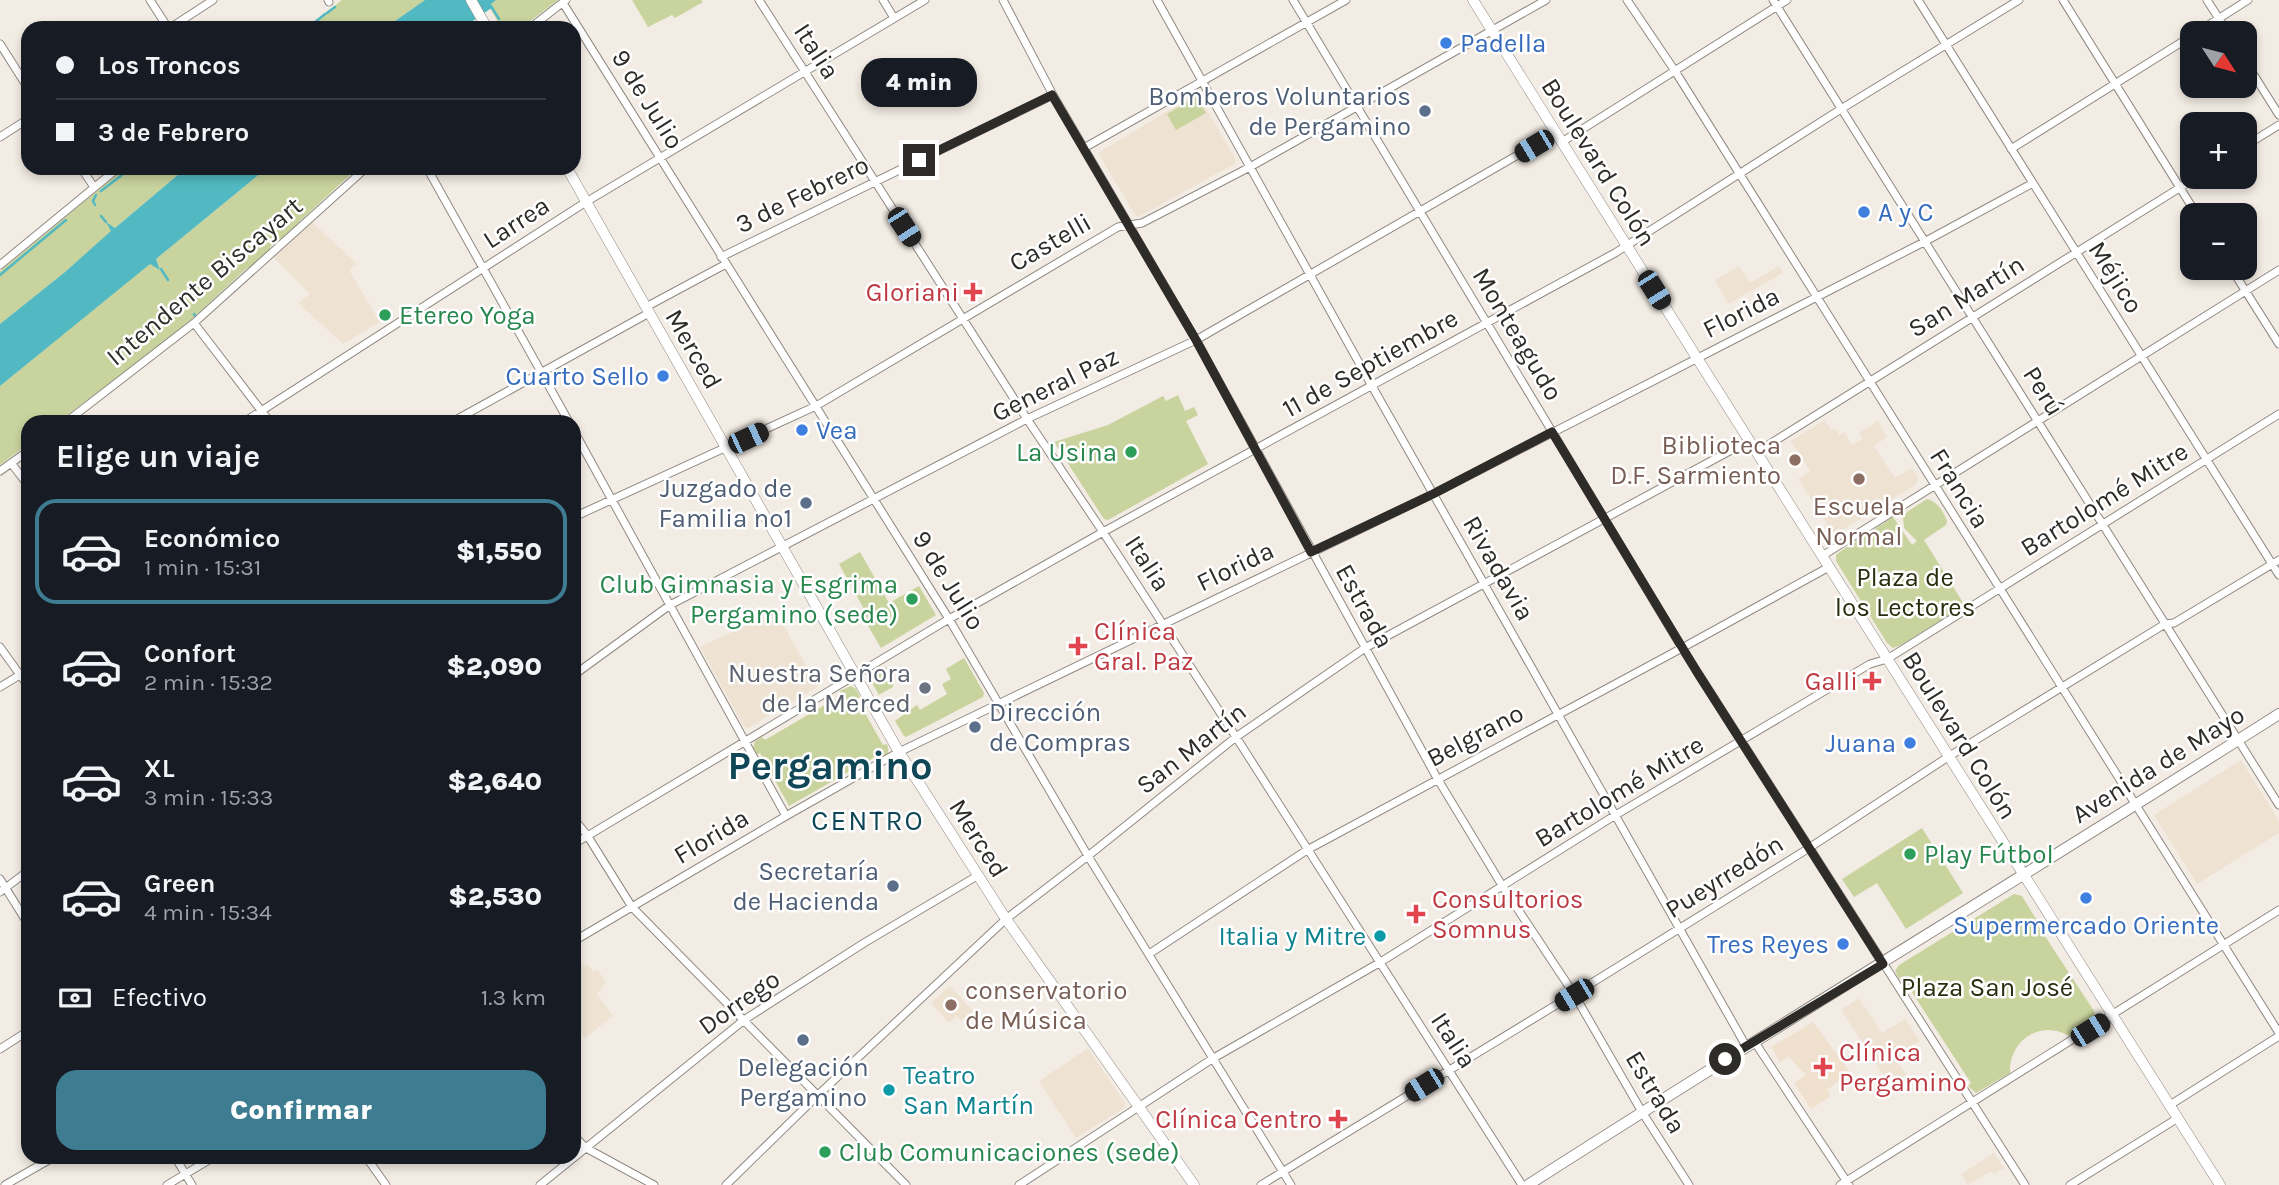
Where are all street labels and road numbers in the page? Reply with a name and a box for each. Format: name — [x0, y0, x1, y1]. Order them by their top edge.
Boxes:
street label: Italia — [787, 17, 846, 85]
street label: 9 de Julio — [605, 44, 690, 155]
street label: Boulevard Colón — [1534, 72, 1663, 252]
street label: 3 de Febrero — [730, 149, 874, 240]
street label: Intendente Biscayart — [100, 190, 309, 372]
street label: Larrea — [477, 190, 555, 255]
street label: Castelli — [1004, 207, 1097, 278]
street label: Méjico — [2082, 236, 2150, 319]
street label: San Martín — [1903, 249, 2030, 344]
street label: Monteagudo — [1466, 262, 1569, 406]
street label: Florida — [1698, 280, 1785, 345]
street label: 11 de Septiembre — [1277, 302, 1463, 424]
street label: Merced — [658, 304, 729, 395]
street label: General Paz — [987, 340, 1124, 428]
street label: Perú — [2016, 361, 2071, 422]
street label: Bartolomé Mitre — [2015, 436, 2194, 563]
street label: Francia — [1923, 443, 1996, 534]
street label: Rivadavia — [1456, 510, 1541, 626]
street label: 9 de Julio — [906, 525, 991, 636]
street label: Italia — [1118, 529, 1177, 597]
street label: Florida — [1192, 535, 1279, 598]
street label: Estrada — [1329, 559, 1400, 654]
street label: Boulevard Colón — [1895, 645, 2024, 825]
street label: San Martín — [1130, 696, 1252, 801]
street label: Belgrano — [1422, 697, 1529, 774]
street label: Avenida de Mayo — [2066, 699, 2250, 830]
street label: Bartolomé Mitre — [1529, 729, 1709, 854]
street label: Merced — [942, 793, 1015, 883]
street label: Florida — [668, 802, 754, 871]
street label: Pueyrredón — [1660, 828, 1789, 925]
street label: Dorrego — [693, 963, 786, 1042]
street label: Italia — [1424, 1006, 1483, 1074]
street label: Estrada — [1619, 1045, 1692, 1139]

